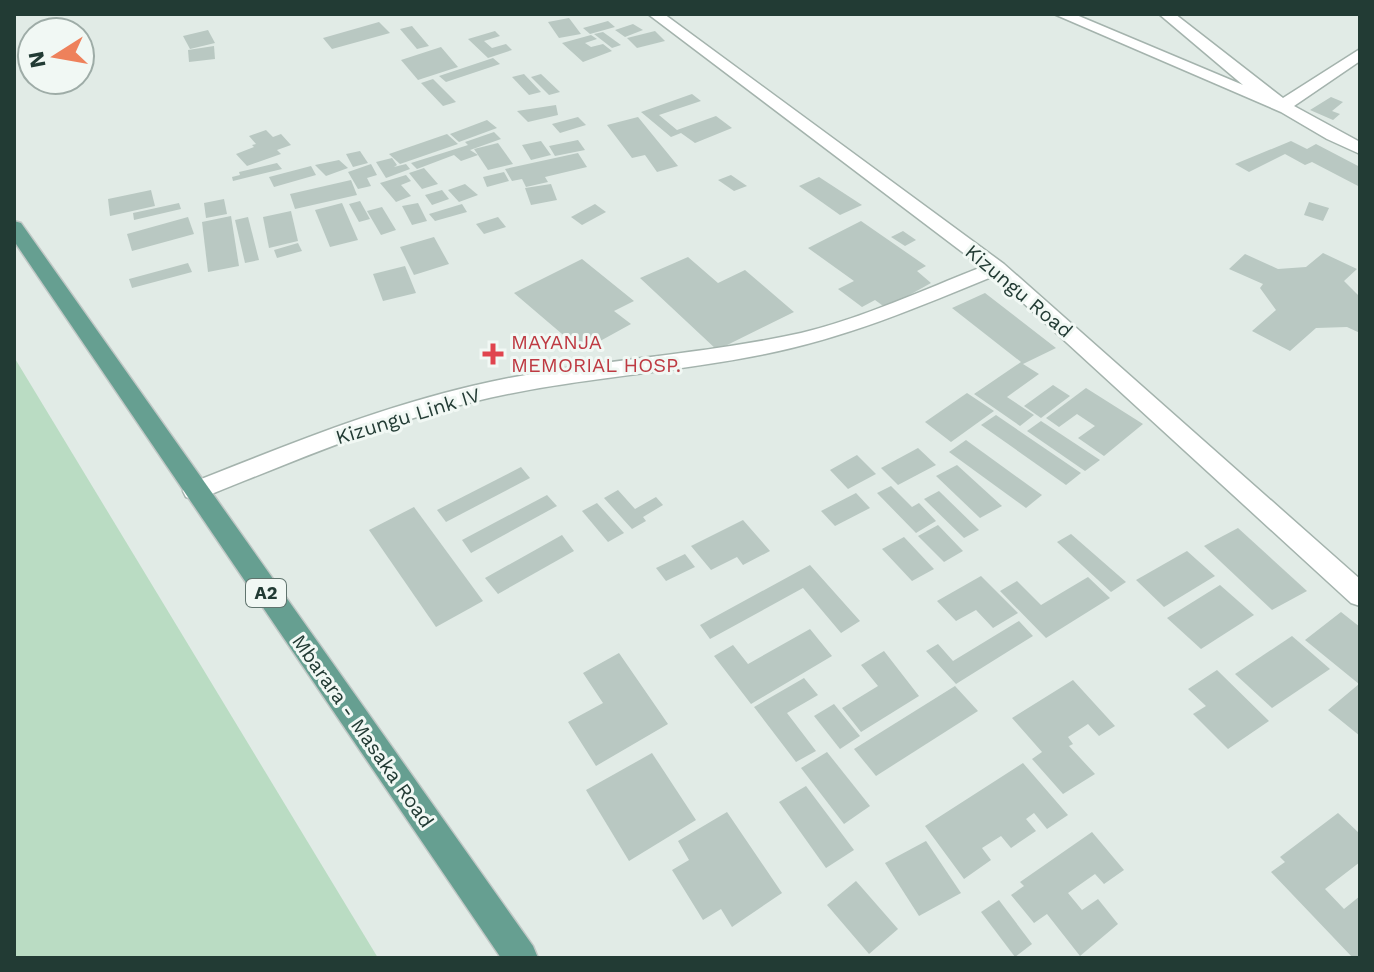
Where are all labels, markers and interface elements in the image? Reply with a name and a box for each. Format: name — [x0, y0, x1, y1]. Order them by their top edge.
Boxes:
north arrow — [16, 16, 96, 96]
text: N — [23, 49, 51, 70]
street label: Kizungu Road — [961, 239, 1077, 343]
place label: MAYANJA MEMORIAL HOSP. — [511, 330, 681, 377]
marker: MAYANJA MEMORIAL HOSP. — [482, 343, 504, 365]
street label: Kizungu Link IV — [333, 383, 483, 449]
road number: A2 — [246, 579, 286, 607]
street label: Mbarara - Masaka Road — [287, 630, 439, 832]

